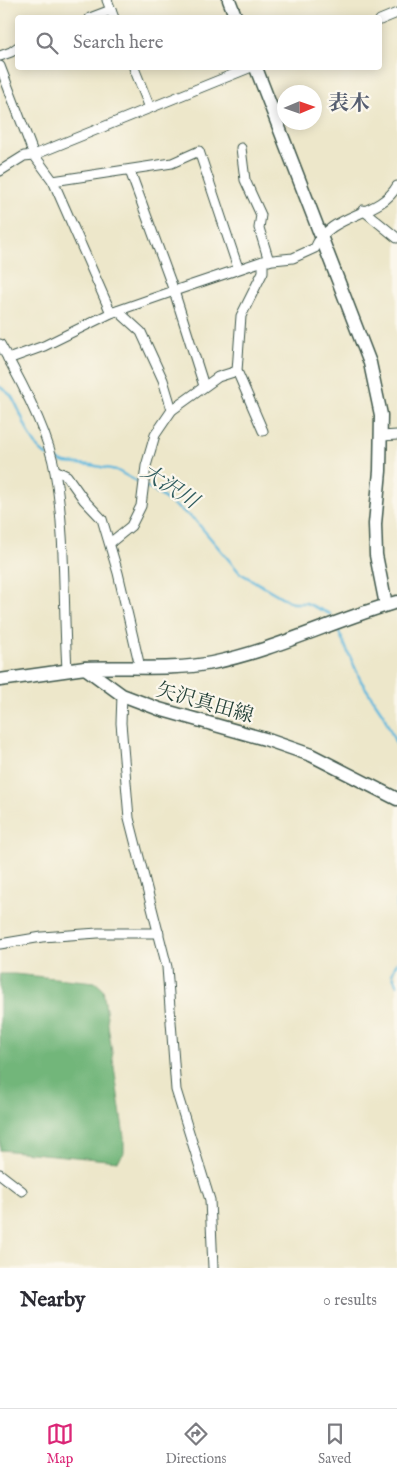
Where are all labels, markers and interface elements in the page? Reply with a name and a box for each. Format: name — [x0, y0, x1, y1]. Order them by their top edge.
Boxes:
search box — [15, 15, 382, 70]
icon: search — [33, 29, 61, 57]
text: Search here — [73, 31, 164, 55]
north arrow — [277, 85, 322, 130]
district label: 表木 — [328, 91, 370, 118]
water label: 大沢川 — [135, 459, 205, 517]
street label: 矢沢真田線 — [153, 678, 256, 729]
text: Nearby — [20, 1287, 85, 1314]
text: 0 results — [323, 1291, 377, 1311]
tab: Map — [46, 1420, 74, 1468]
tab: Directions — [165, 1420, 226, 1468]
tab: Saved — [318, 1420, 351, 1468]

